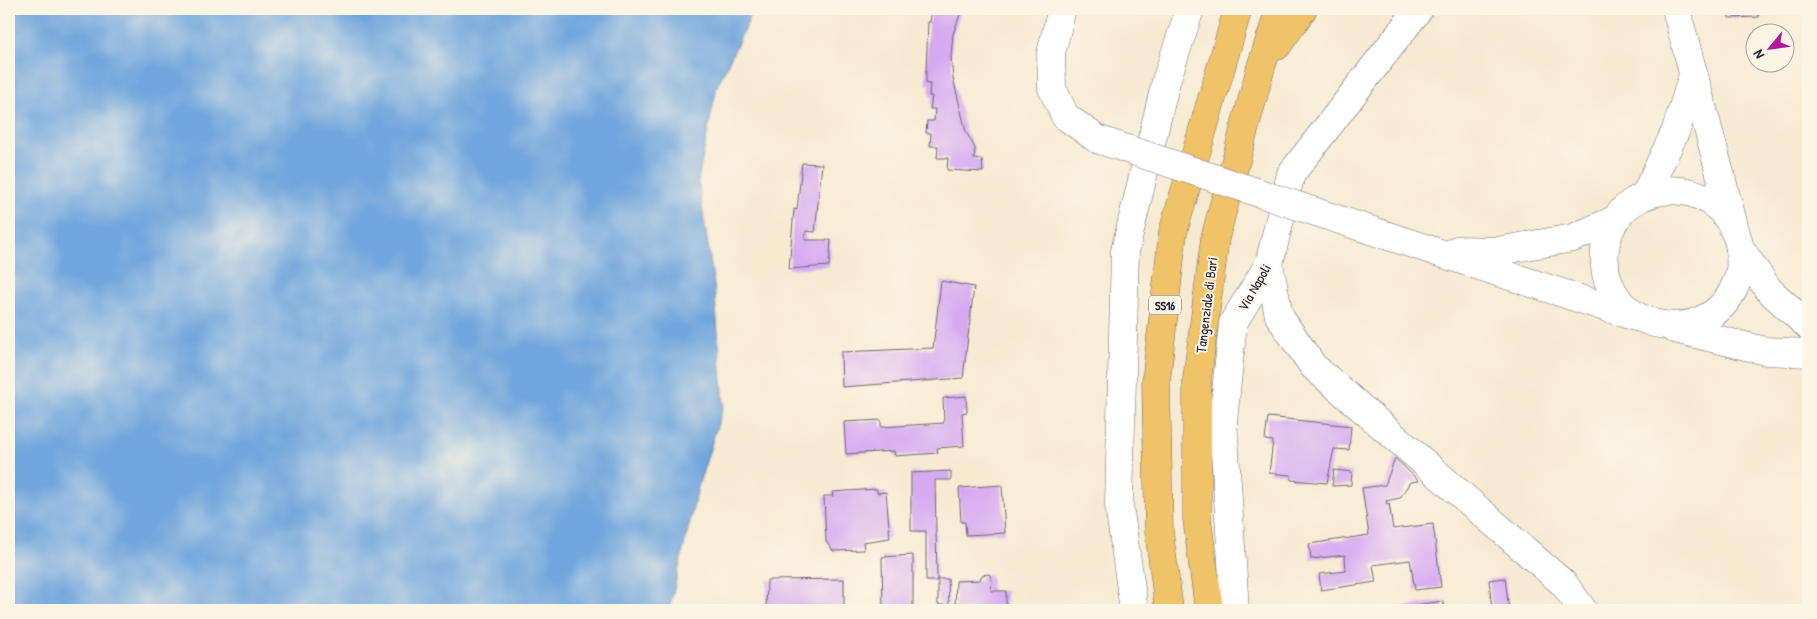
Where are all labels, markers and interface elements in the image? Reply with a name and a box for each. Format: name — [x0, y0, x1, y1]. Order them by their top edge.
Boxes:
north arrow — [1744, 22, 1794, 72]
text: N — [1748, 46, 1768, 62]
street label: Tangenziale di Bari — [1191, 256, 1222, 354]
street label: Via Napoli — [1233, 260, 1276, 314]
road number: SS16 — [1149, 296, 1181, 314]

